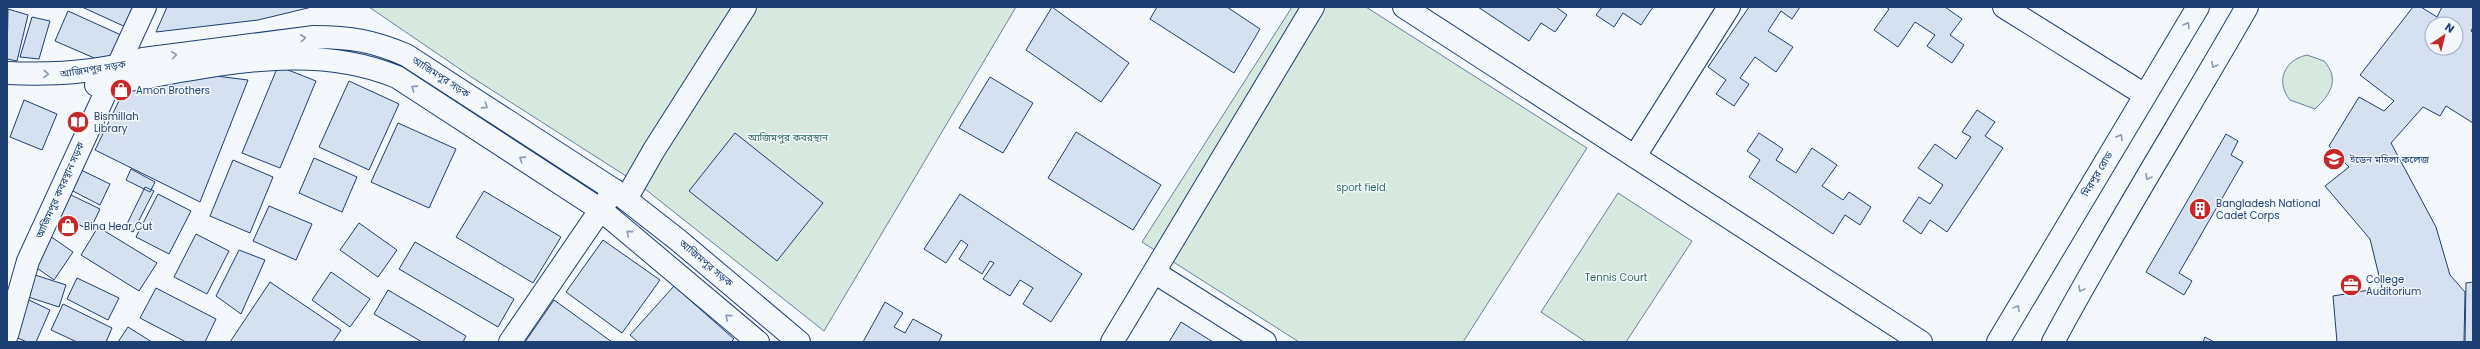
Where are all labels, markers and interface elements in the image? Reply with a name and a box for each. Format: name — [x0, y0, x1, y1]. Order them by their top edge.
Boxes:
north arrow — [2424, 16, 2464, 56]
text: N — [2442, 19, 2458, 37]
one-way arrow — [2182, 22, 2190, 29]
one-way arrow — [300, 34, 306, 43]
one-way arrow — [171, 51, 177, 60]
street label: আজিমপুর সড়ক — [408, 52, 474, 102]
street label: আজিমপুর সড়ক — [58, 56, 128, 82]
one-way arrow — [2211, 61, 2218, 68]
one-way arrow — [43, 70, 49, 79]
shop icon: Amon Brothers — [108, 77, 134, 103]
place label: Amon Brothers — [136, 83, 210, 98]
one-way arrow — [411, 86, 418, 93]
one-way arrow — [481, 101, 488, 109]
library icon: Bismillah Library — [65, 109, 91, 135]
place label: Bismillah Library — [94, 109, 139, 136]
park label: আজিমপুর কবরস্থান — [747, 130, 829, 145]
one-way arrow — [2115, 134, 2122, 141]
street label: আজিমপুর কবরস্থান সড়ক — [32, 139, 88, 242]
school or university icon: ইডেন মহিলা কলেজ — [2321, 146, 2347, 172]
street label: মিরপুর রোড — [2077, 148, 2117, 200]
place label: ইডেন মহিলা কলেজ — [2349, 152, 2430, 167]
one-way arrow — [520, 157, 527, 164]
one-way arrow — [2146, 173, 2153, 180]
park label: sport field — [1336, 180, 1386, 195]
building icon: Bangladesh National Cadet Corps — [2187, 196, 2213, 222]
place label: Bangladesh National Cadet Corps — [2216, 196, 2320, 223]
shop icon: Bina Hear Cut — [55, 213, 81, 239]
place label: Bina Hear Cut — [84, 219, 153, 234]
one-way arrow — [626, 231, 633, 238]
street label: আজিমপুর সড়ক — [675, 235, 737, 291]
park label: Tennis Court — [1585, 270, 1648, 285]
office icon: College Auditorium — [2338, 272, 2364, 298]
place label: College Auditorium — [2366, 272, 2421, 299]
one-way arrow — [2079, 285, 2086, 292]
one-way arrow — [2012, 305, 2019, 312]
one-way arrow — [726, 314, 733, 321]

